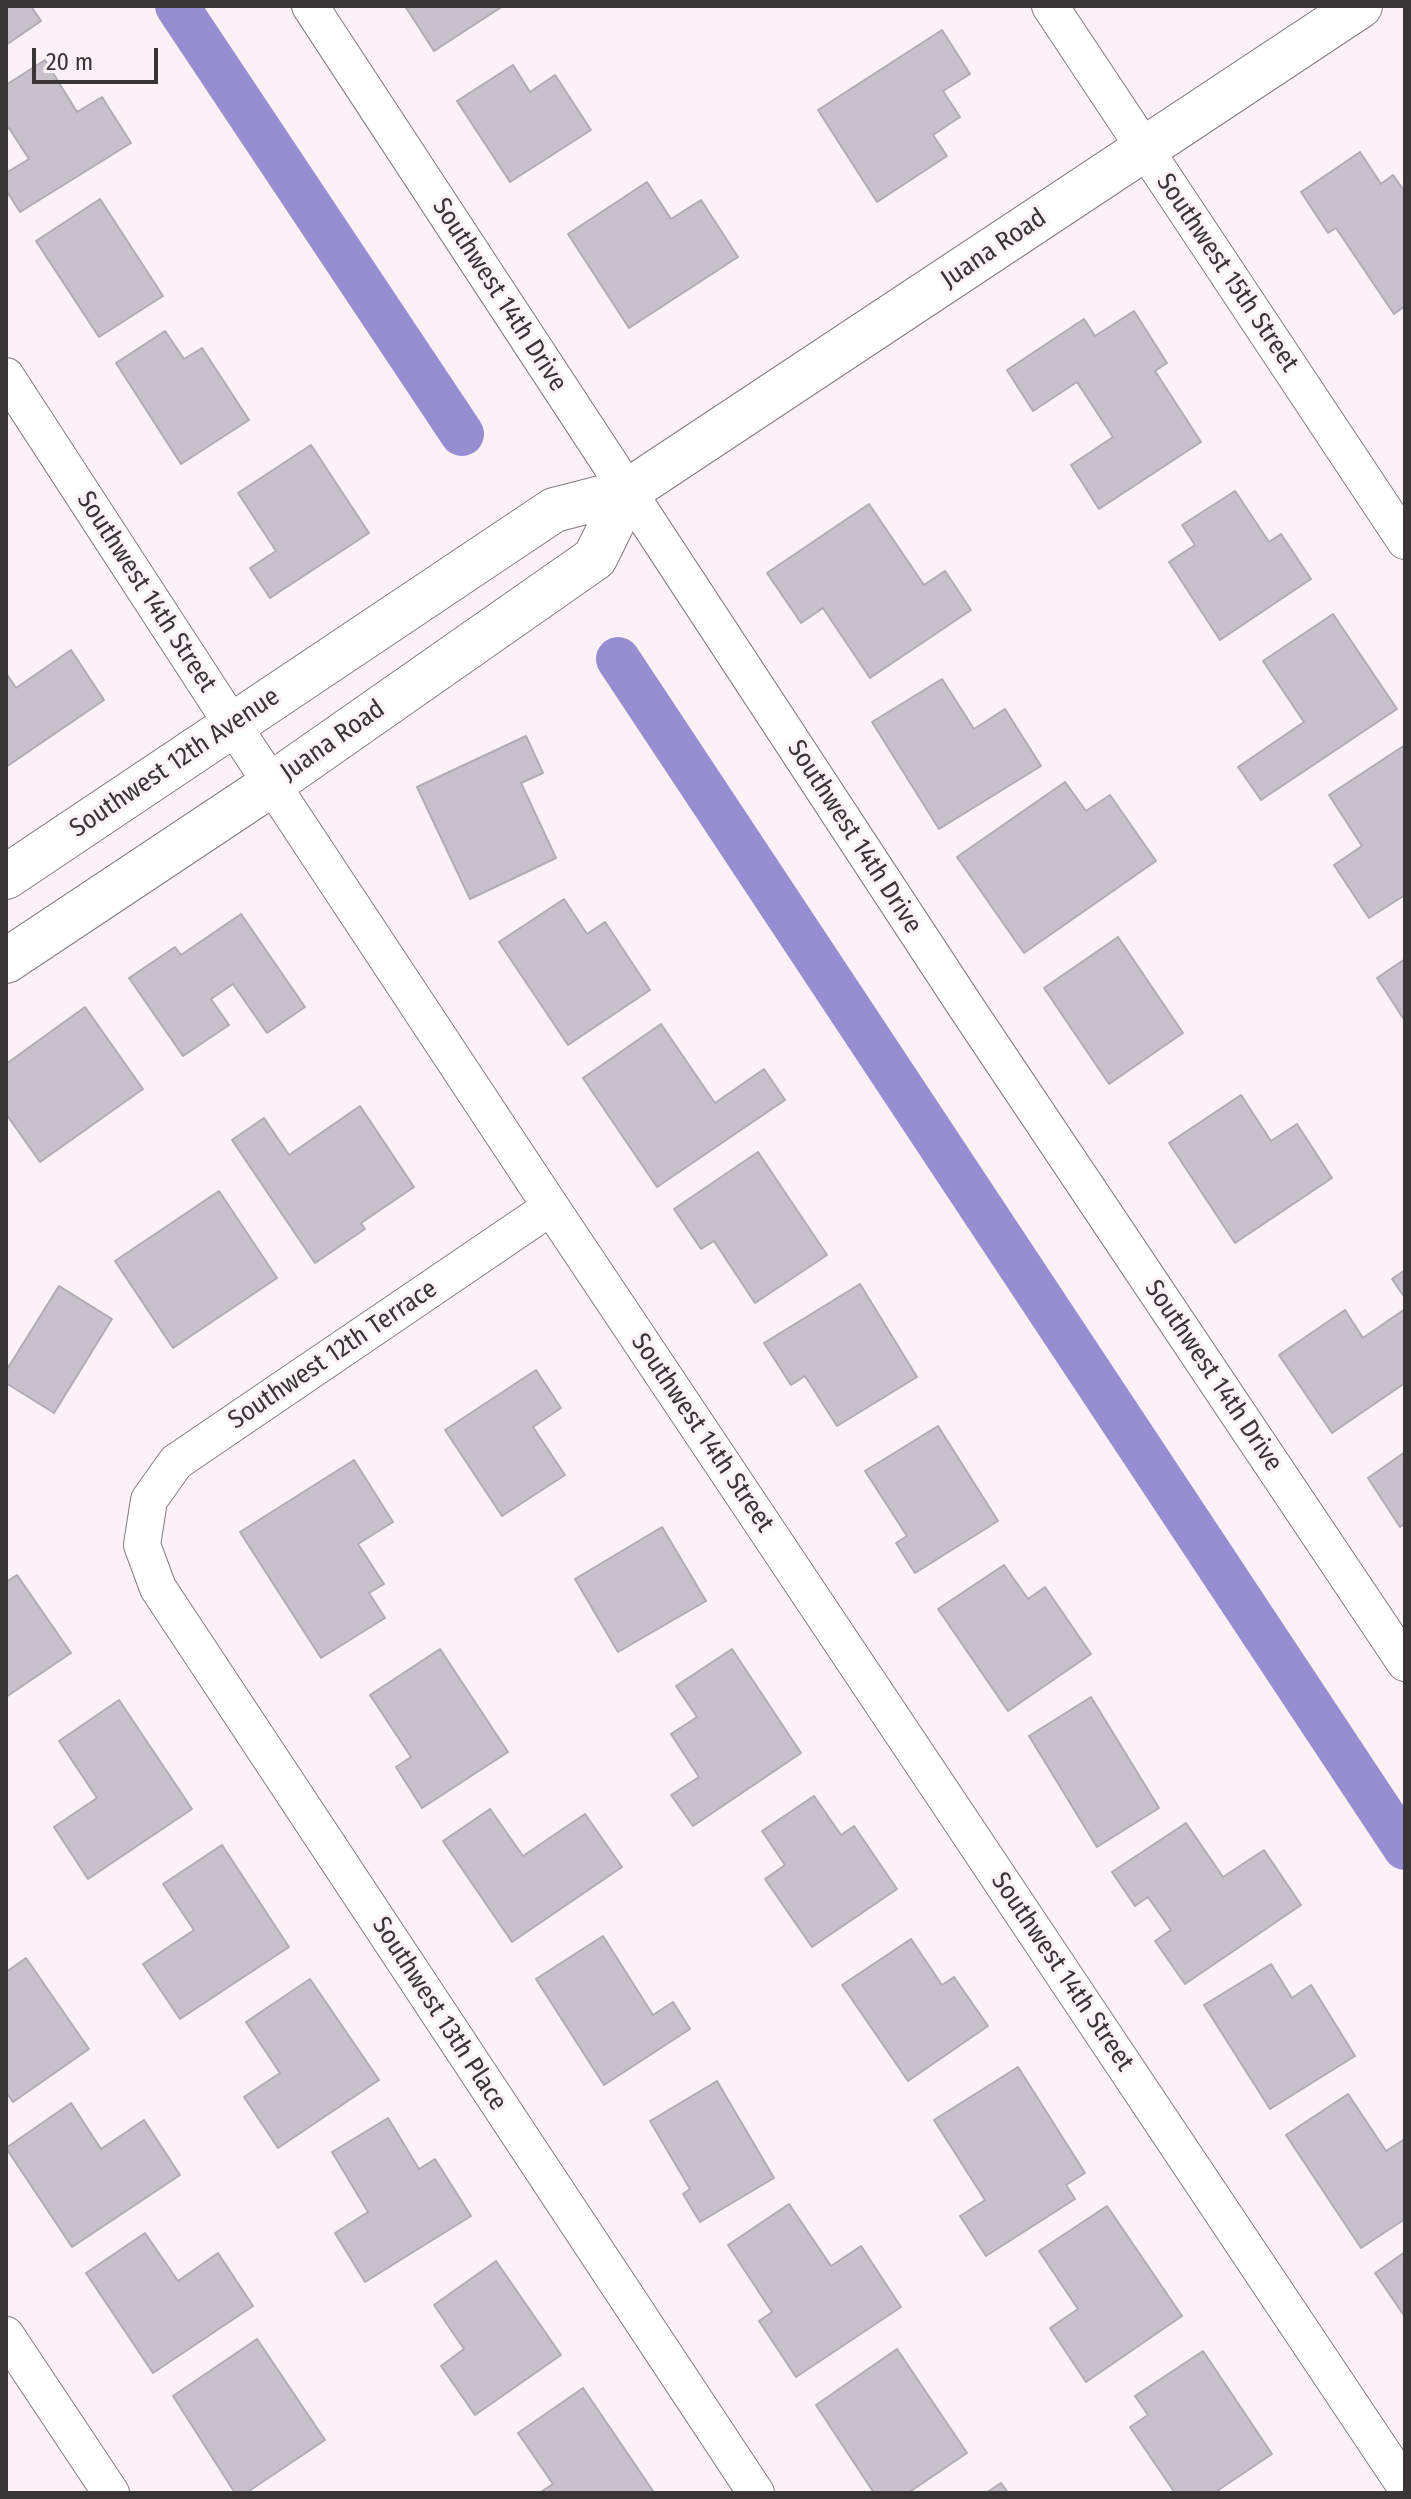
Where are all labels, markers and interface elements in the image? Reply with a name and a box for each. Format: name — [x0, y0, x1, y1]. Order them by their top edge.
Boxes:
scale bar — [36, 32, 162, 82]
text: 20 m — [46, 48, 93, 76]
street label: Southwest 15th Street — [1149, 168, 1305, 378]
street label: Southwest 14th Drive — [425, 193, 573, 397]
street label: Juana Road — [936, 203, 1052, 295]
street label: Southwest 14th Street — [69, 486, 223, 698]
street label: Southwest 12th Avenue — [64, 681, 286, 845]
street label: Juana Road — [275, 694, 391, 788]
street label: Southwest 14th Drive — [780, 735, 928, 939]
street label: Southwest 12th Terrace — [223, 1274, 443, 1436]
street label: Southwest 14th Drive — [1137, 1274, 1289, 1478]
street label: Southwest 14th Street — [624, 1328, 780, 1538]
street label: Southwest 14th Street — [984, 1867, 1140, 2077]
street label: Southwest 13th Place — [365, 1911, 513, 2117]

